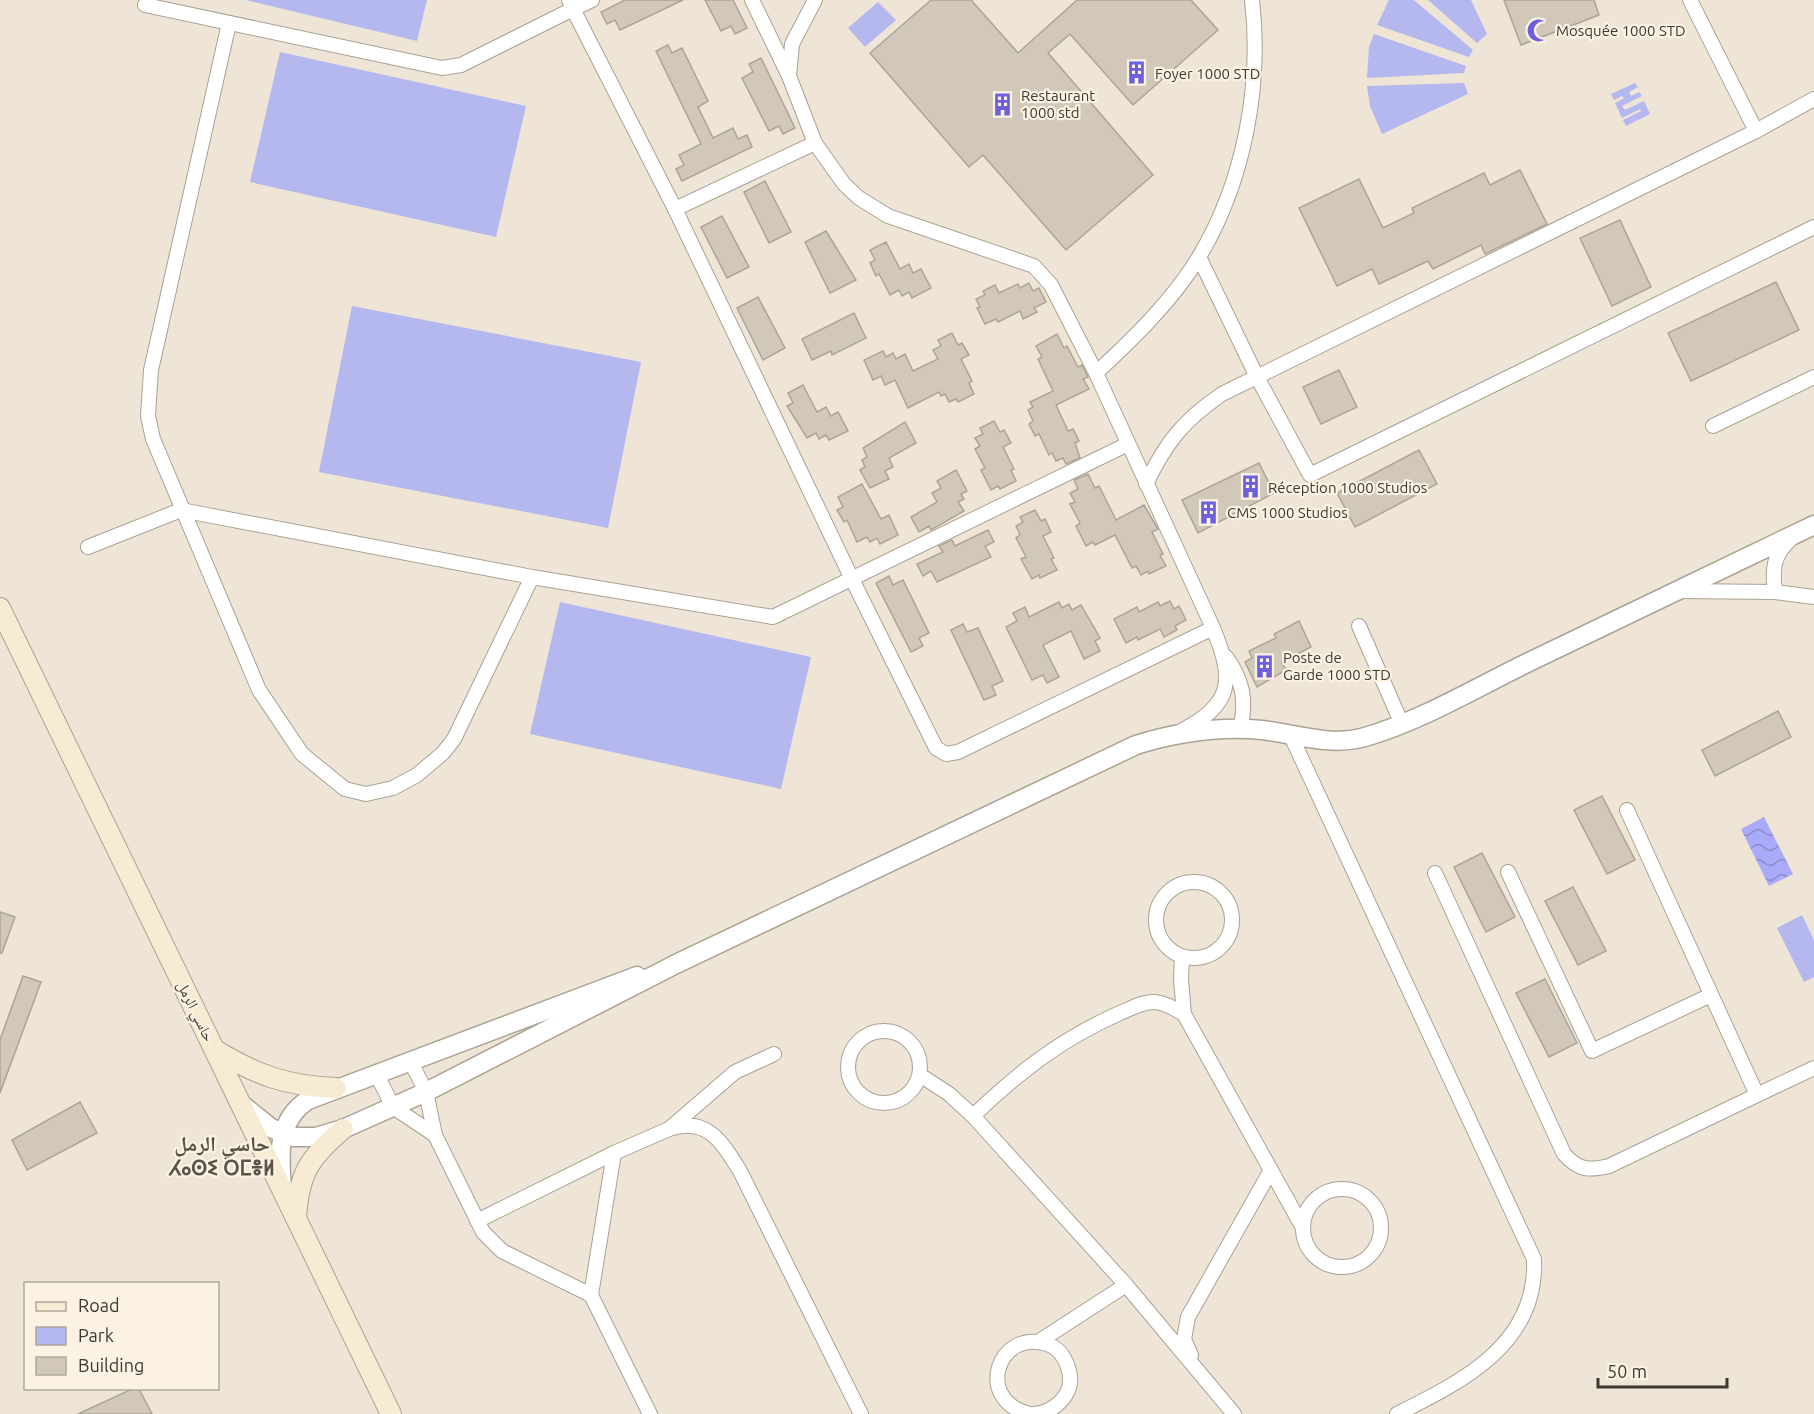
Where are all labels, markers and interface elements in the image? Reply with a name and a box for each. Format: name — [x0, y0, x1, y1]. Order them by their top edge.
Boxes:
mosque icon: Mosquée 1000 STD — [1525, 17, 1551, 43]
place label: Mosquée 1000 STD — [1556, 22, 1686, 39]
building icon: Foyer 1000 STD — [1124, 60, 1150, 86]
place label: Foyer 1000 STD — [1155, 65, 1260, 82]
place label: Restaurant 1000 std — [1021, 87, 1095, 121]
building icon: Restaurant 1000 std — [990, 91, 1016, 117]
building icon: Réception 1000 Studios — [1237, 474, 1263, 500]
place label: Réception 1000 Studios — [1268, 479, 1427, 496]
building icon: CMS 1000 Studios — [1196, 499, 1222, 525]
place label: CMS 1000 Studios — [1227, 504, 1348, 521]
place label: Poste de Garde 1000 STD — [1283, 649, 1391, 683]
building icon: Poste de Garde 1000 STD — [1252, 653, 1278, 679]
street label: حاسي الرمل — [171, 978, 218, 1046]
district label: حاسي الرمل ⵃⴰⵙⵉ ⵔⵎⴻⵍ — [168, 1131, 275, 1179]
legend — [24, 1282, 219, 1390]
text: Road — [78, 1295, 120, 1315]
text: Park — [78, 1325, 114, 1345]
scale bar — [1598, 1351, 1727, 1389]
text: Building — [78, 1355, 144, 1375]
text: 50 m — [1607, 1361, 1647, 1381]

